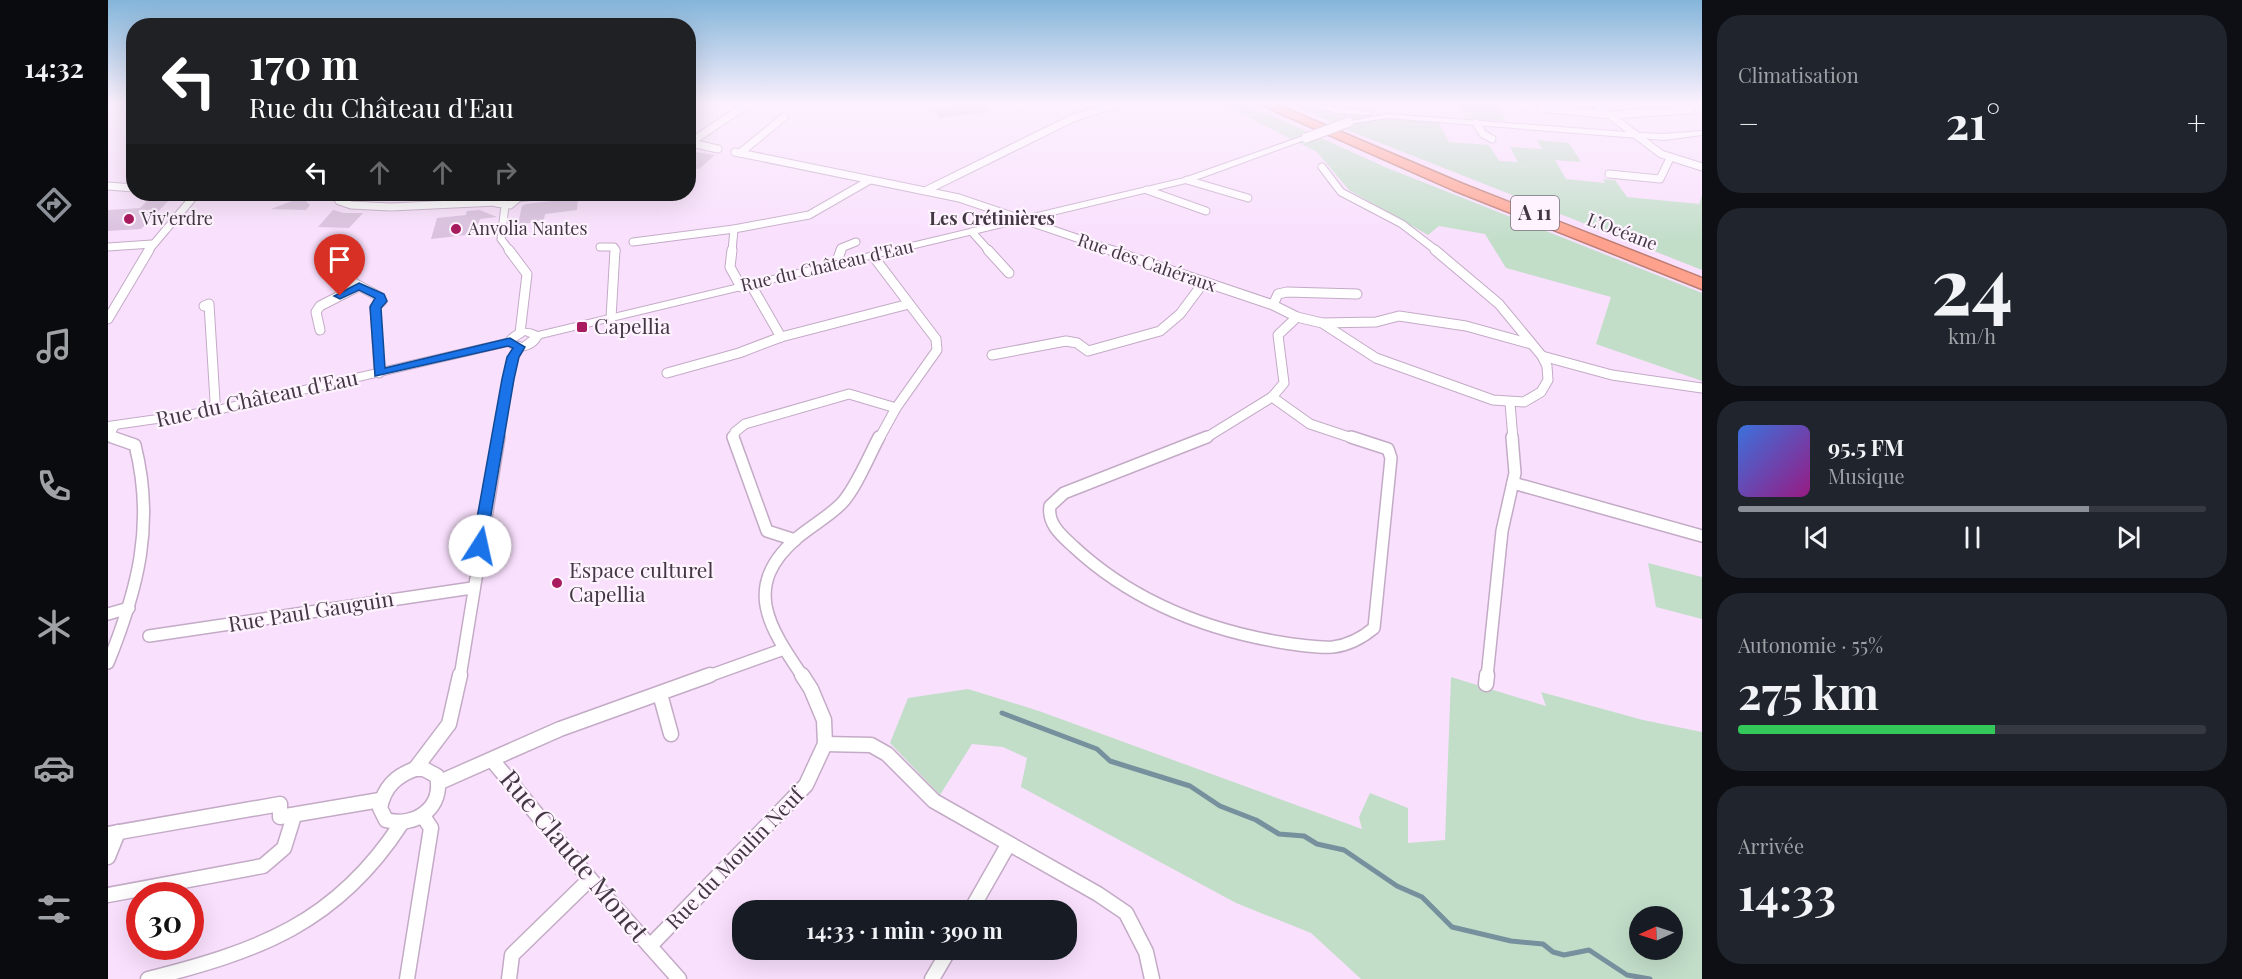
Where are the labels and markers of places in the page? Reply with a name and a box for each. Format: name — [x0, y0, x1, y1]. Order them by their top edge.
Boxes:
place label: Viv'erdre — [140, 206, 213, 230]
marker: Viv'erdre — [122, 212, 136, 226]
place label: Anvolia Nantes — [467, 216, 587, 240]
marker: Anvolia Nantes — [449, 222, 463, 236]
pin — [314, 234, 365, 296]
place label: Capellia — [594, 311, 671, 339]
marker: Capellia — [575, 320, 589, 334]
place label: Espace culturel Capellia — [569, 555, 714, 607]
marker: Espace culturel Capellia — [550, 576, 564, 590]

